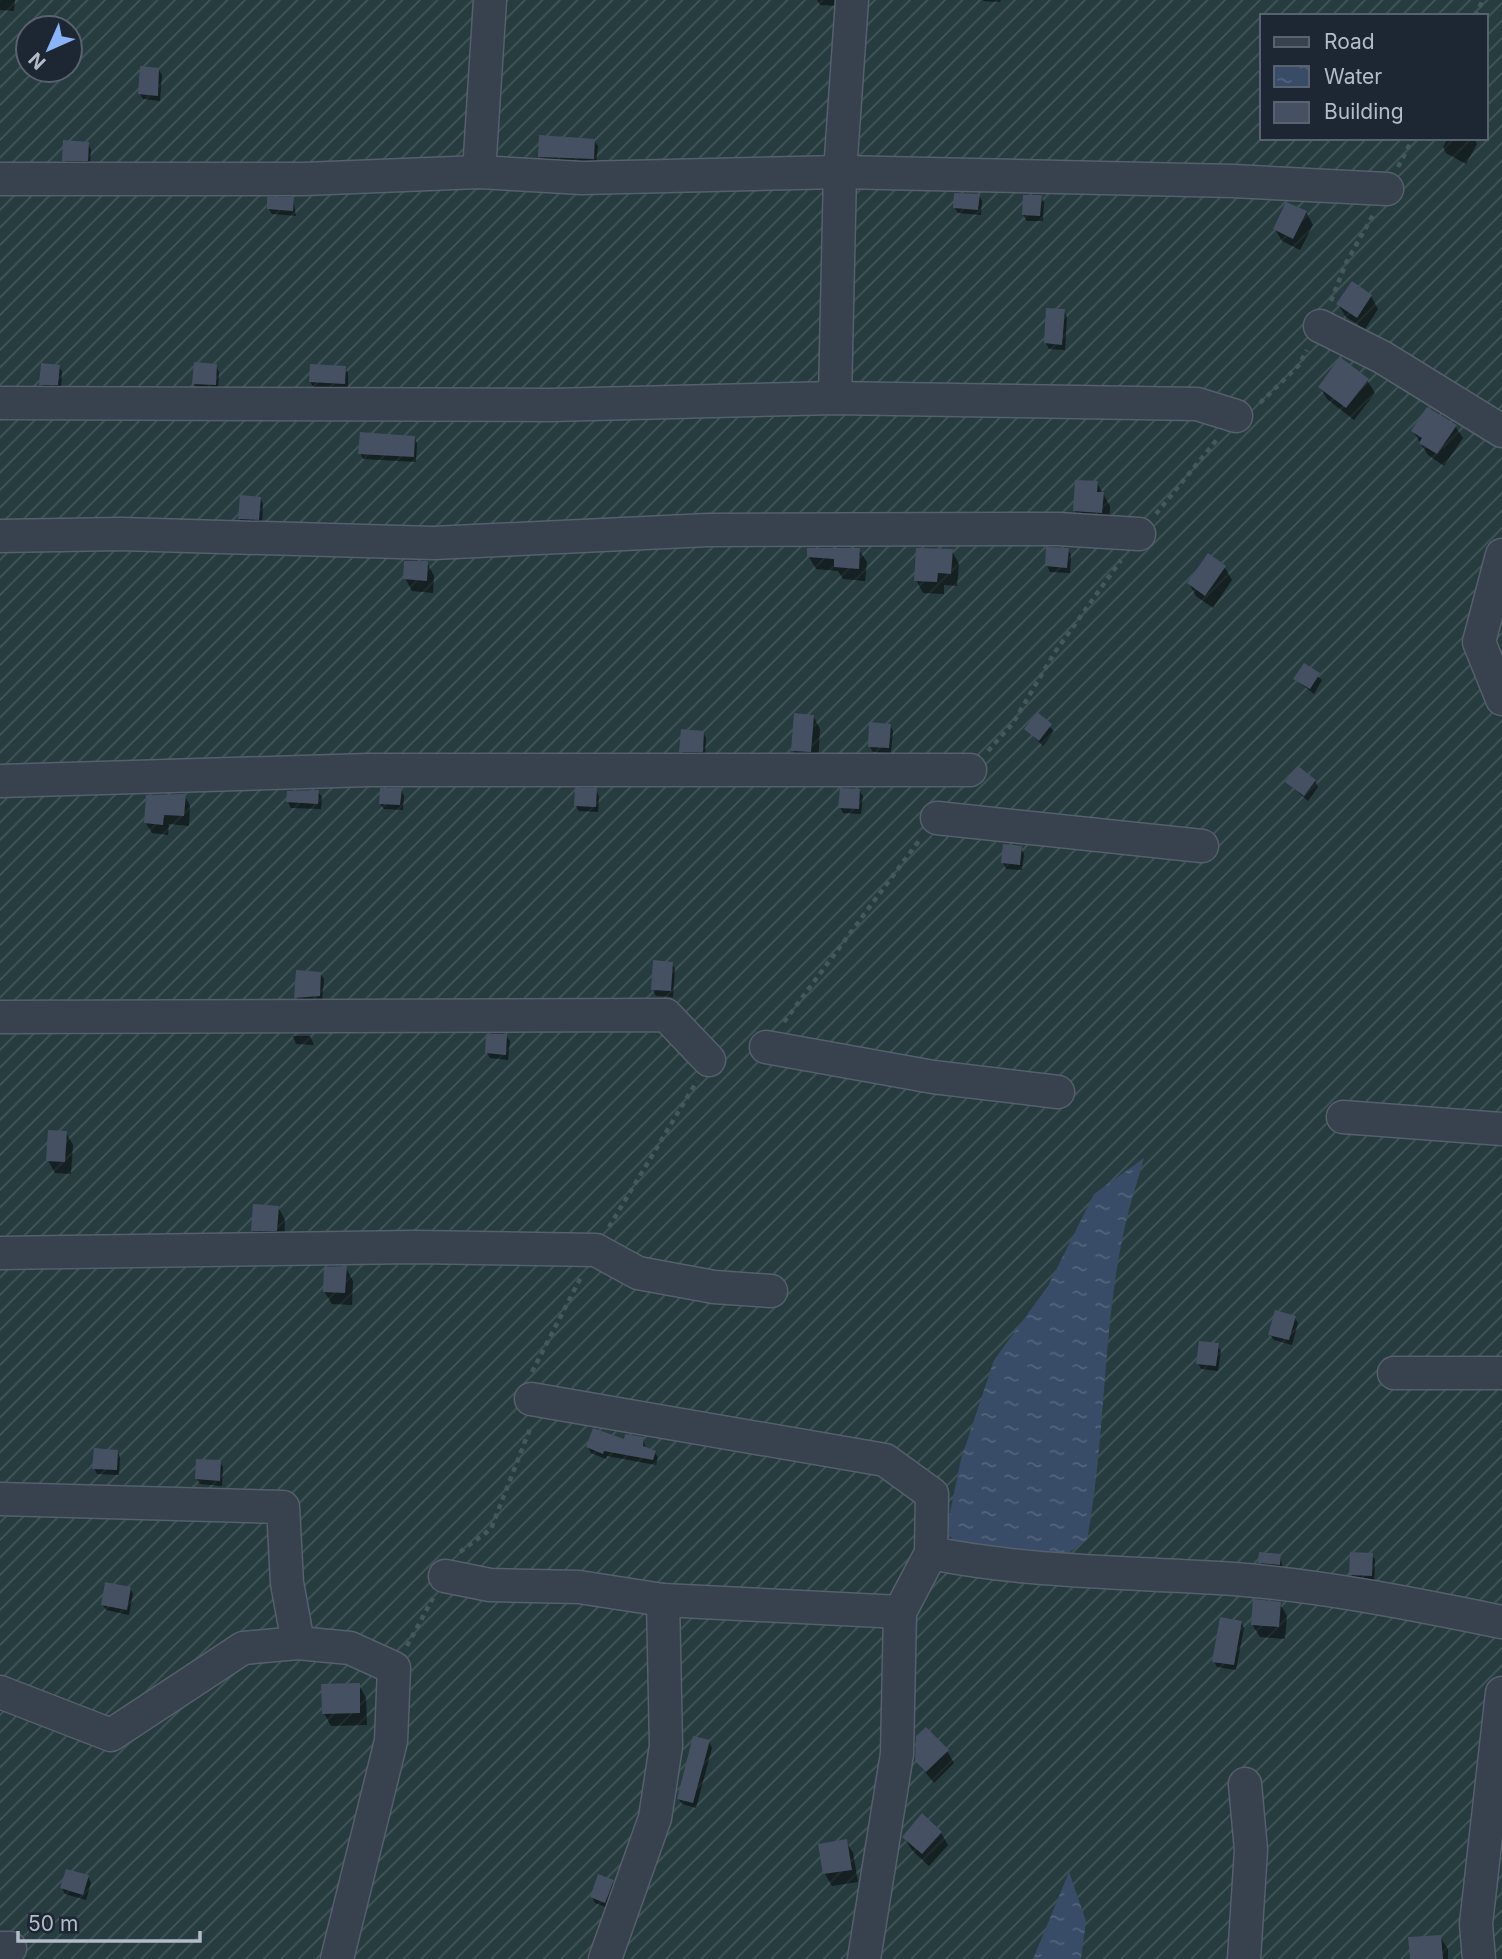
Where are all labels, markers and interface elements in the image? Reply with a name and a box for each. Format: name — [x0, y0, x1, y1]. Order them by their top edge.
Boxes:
north arrow — [14, 14, 84, 84]
legend — [1260, 14, 1488, 140]
text: Road — [1324, 29, 1375, 54]
text: N — [24, 47, 51, 74]
text: Water — [1324, 64, 1382, 89]
text: Building — [1324, 99, 1404, 124]
scale bar — [18, 1899, 200, 1943]
text: 50 m — [28, 1911, 78, 1936]

